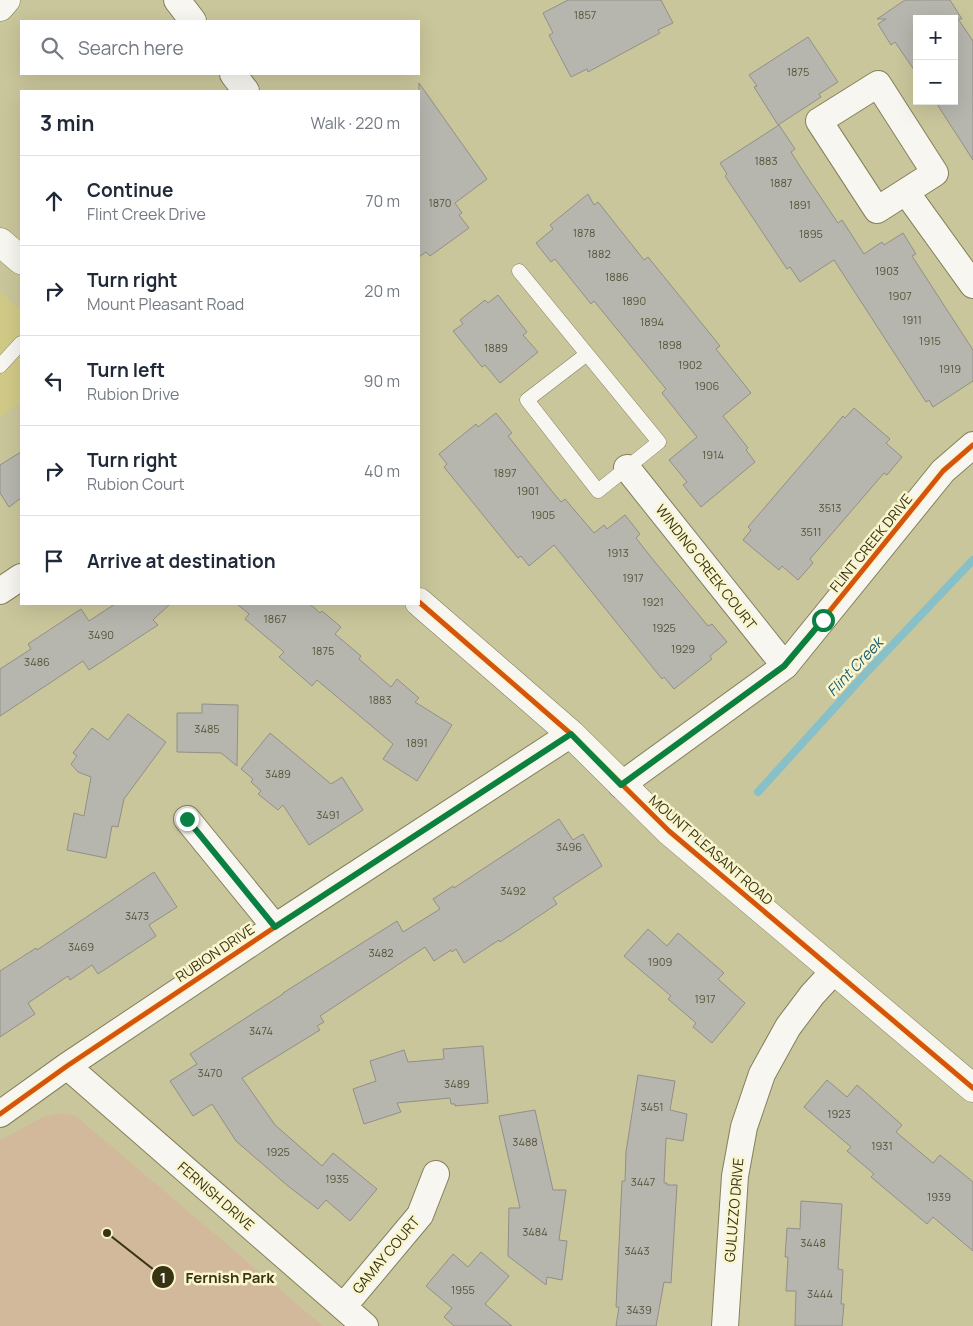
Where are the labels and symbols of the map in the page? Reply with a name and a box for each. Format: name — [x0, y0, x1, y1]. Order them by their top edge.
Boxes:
house number: 1857 — [574, 7, 596, 22]
house number: 1875 — [787, 64, 809, 79]
house number: 1883 — [754, 153, 778, 168]
house number: 1887 — [770, 175, 792, 190]
house number: 1870 — [429, 195, 451, 210]
house number: 1891 — [789, 197, 811, 212]
house number: 1878 — [573, 225, 595, 240]
house number: 1895 — [799, 226, 823, 241]
house number: 1882 — [587, 246, 611, 261]
house number: 1903 — [875, 263, 899, 278]
house number: 1886 — [605, 269, 629, 284]
house number: 1907 — [888, 288, 912, 303]
house number: 1890 — [622, 293, 646, 308]
house number: 1911 — [902, 312, 922, 327]
house number: 1894 — [640, 314, 664, 329]
house number: 1915 — [919, 333, 941, 348]
house number: 1898 — [658, 337, 682, 352]
house number: 1889 — [484, 340, 508, 355]
house number: 1902 — [678, 357, 702, 372]
house number: 1919 — [939, 361, 961, 376]
house number: 1906 — [695, 378, 719, 393]
house number: 1914 — [702, 447, 724, 462]
house number: 1897 — [494, 465, 516, 480]
house number: 1901 — [517, 483, 539, 498]
street label: FLINT CREEK DRIVE — [825, 490, 916, 596]
street label: WINDING CREEK COURT — [652, 500, 762, 634]
house number: 3513 — [819, 500, 841, 515]
house number: 1905 — [531, 507, 555, 522]
house number: 3511 — [800, 524, 822, 539]
house number: 1913 — [607, 545, 629, 560]
house number: 1917 — [623, 570, 643, 585]
house number: 1921 — [642, 594, 664, 609]
route start — [812, 609, 835, 632]
house number: 1867 — [263, 611, 287, 626]
house number: 1925 — [652, 620, 676, 635]
house number: 3490 — [88, 627, 114, 642]
water label: Flint Creek — [822, 631, 889, 701]
house number: 1929 — [671, 641, 695, 656]
house number: 1875 — [312, 643, 334, 658]
house number: 3486 — [24, 654, 50, 669]
house number: 1883 — [368, 692, 392, 707]
house number: 3485 — [194, 721, 220, 736]
house number: 1891 — [406, 735, 428, 750]
house number: 3489 — [265, 766, 291, 781]
street label: MOUNT PLEASANT ROAD — [645, 790, 778, 909]
house number: 3491 — [316, 807, 340, 822]
route end — [176, 808, 199, 831]
house number: 3496 — [556, 839, 582, 854]
house number: 3492 — [500, 883, 526, 898]
house number: 3473 — [125, 908, 149, 923]
street label: RUBION DRIVE — [172, 919, 258, 986]
house number: 3469 — [68, 939, 94, 954]
house number: 3482 — [368, 945, 394, 960]
house number: 1909 — [648, 954, 672, 969]
house number: 1917 — [695, 991, 715, 1006]
house number: 3474 — [249, 1023, 273, 1038]
house number: 3470 — [198, 1065, 222, 1080]
house number: 3489 — [444, 1076, 470, 1091]
house number: 3451 — [640, 1099, 664, 1114]
house number: 1923 — [827, 1106, 851, 1121]
house number: 3488 — [512, 1134, 538, 1149]
house number: 1931 — [871, 1138, 893, 1153]
house number: 1925 — [266, 1144, 290, 1159]
street label: FERNISH DRIVE — [174, 1157, 259, 1234]
street label: GULUZZO DRIVE — [719, 1157, 748, 1263]
house number: 1935 — [325, 1171, 349, 1186]
house number: 3447 — [631, 1174, 655, 1189]
house number: 1939 — [927, 1189, 951, 1204]
street label: GAMAY COURT — [348, 1212, 424, 1297]
house number: 3484 — [522, 1224, 548, 1239]
house number: 3448 — [800, 1235, 826, 1250]
house number: 3443 — [624, 1243, 650, 1258]
callout: Fernish Park — [151, 1262, 285, 1292]
text: 1 — [160, 1267, 166, 1288]
text: Fernish Park — [186, 1267, 275, 1288]
house number: 1955 — [451, 1282, 475, 1297]
house number: 3444 — [807, 1286, 833, 1301]
house number: 3439 — [626, 1302, 652, 1317]

